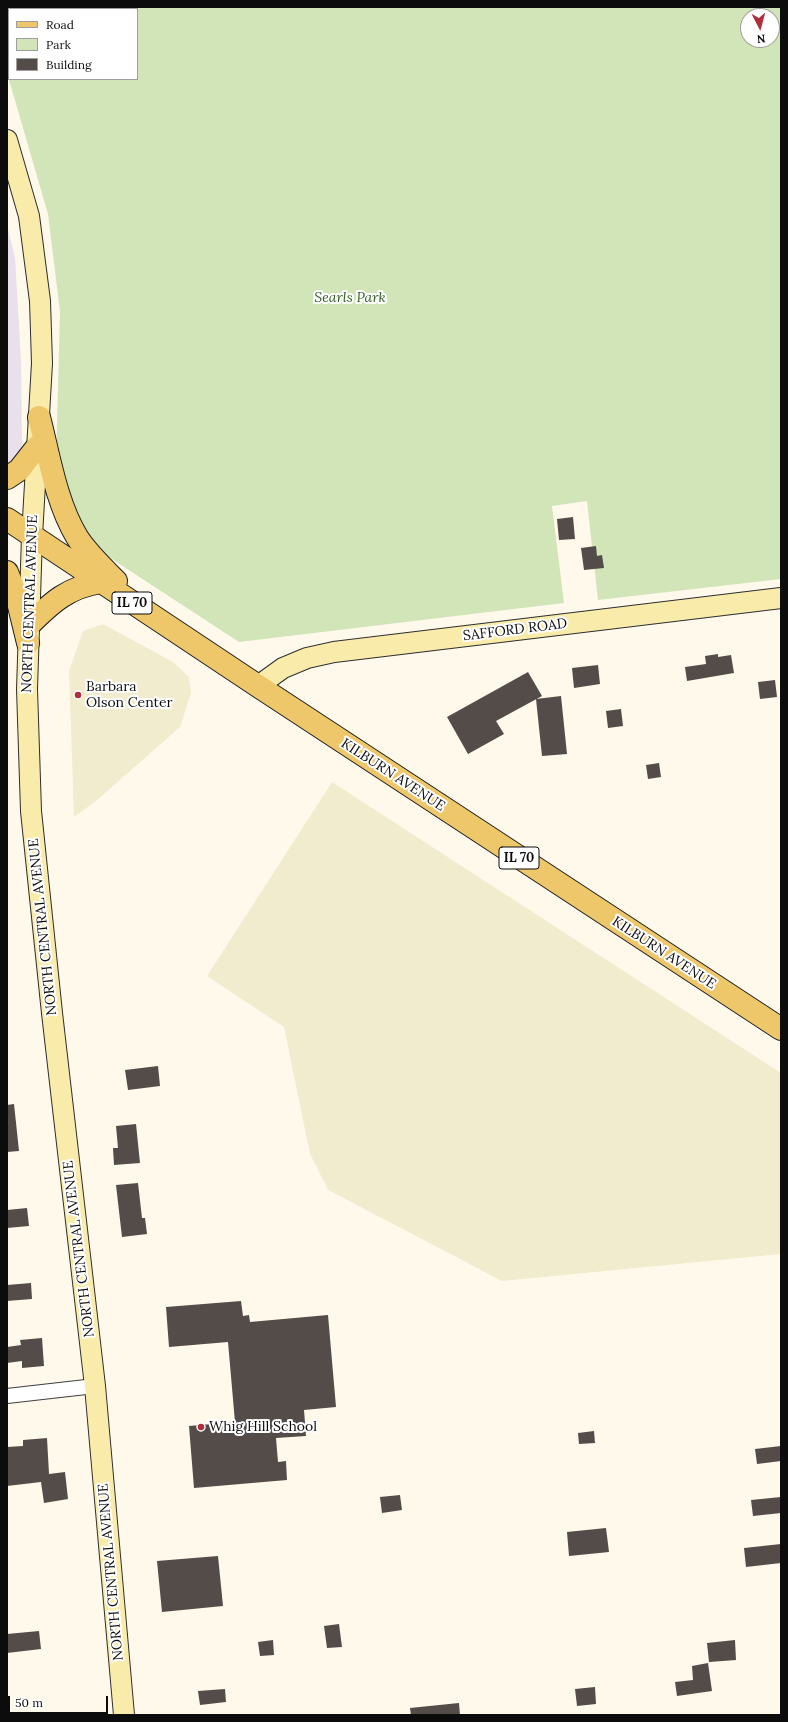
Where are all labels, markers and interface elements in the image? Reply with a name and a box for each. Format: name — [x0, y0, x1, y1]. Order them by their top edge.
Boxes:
legend — [8, 8, 138, 80]
north arrow — [740, 8, 780, 48]
text: Road — [46, 17, 74, 32]
text: N — [756, 32, 766, 46]
text: Park — [46, 37, 71, 52]
text: Building — [46, 57, 92, 72]
park label: Searls Park — [314, 290, 386, 306]
street label: NORTH CENTRAL AVENUE — [18, 515, 42, 693]
road number: IL 70 — [112, 592, 152, 614]
street label: SAFFORD ROAD — [462, 615, 568, 645]
place label: Barbara Olson Center — [86, 679, 173, 712]
marker: Barbara Olson Center — [73, 690, 83, 700]
street label: KILBURN AVENUE — [338, 735, 448, 815]
street label: NORTH CENTRAL AVENUE — [25, 838, 61, 1016]
road number: IL 70 — [499, 847, 539, 869]
street label: KILBURN AVENUE — [609, 913, 719, 993]
street label: NORTH CENTRAL AVENUE — [60, 1160, 98, 1338]
place label: Whig Hill School — [209, 1419, 317, 1435]
marker: Whig Hill School — [196, 1422, 206, 1432]
street label: NORTH CENTRAL AVENUE — [95, 1483, 127, 1661]
scale bar — [10, 1688, 110, 1714]
text: 50 m — [15, 1695, 43, 1710]

